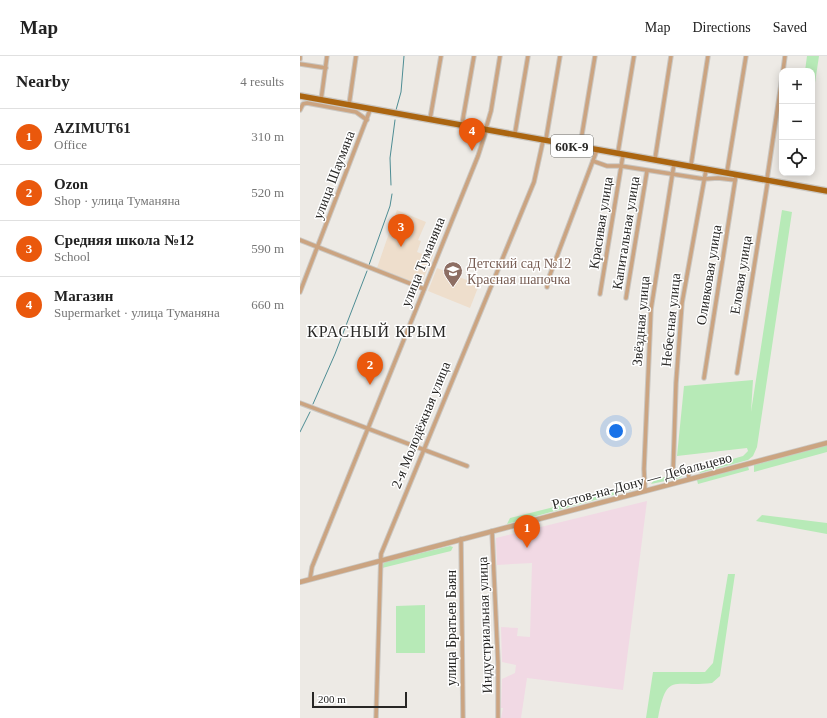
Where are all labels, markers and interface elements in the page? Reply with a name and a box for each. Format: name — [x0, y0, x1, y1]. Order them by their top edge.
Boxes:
text: Map — [20, 17, 58, 38]
text: Map — [645, 20, 670, 35]
text: Directions — [692, 20, 751, 35]
text: Saved — [773, 20, 807, 35]
map controls — [779, 68, 815, 176]
button: + — [779, 68, 815, 104]
text: Nearby — [16, 72, 70, 91]
text: 4 results — [240, 74, 284, 89]
button: − — [779, 104, 815, 140]
pin: 4 — [459, 118, 485, 151]
text: AZIMUT61 — [54, 120, 131, 136]
street label: улица Шаумяна — [310, 128, 358, 221]
text: 1 — [26, 129, 32, 144]
text: 310 m — [251, 129, 284, 144]
road number: 60К-9 — [551, 135, 593, 157]
text: Office — [54, 137, 87, 152]
button: locate — [779, 140, 815, 176]
street label: Красивая улица — [586, 175, 616, 270]
street label: Капитальная улица — [610, 175, 642, 291]
text: Ozon — [54, 176, 88, 192]
text: 2 — [26, 185, 32, 200]
text: 520 m — [251, 185, 284, 200]
text: Shop · улица Туманяна — [54, 193, 180, 208]
pin: 3 — [388, 214, 414, 247]
street label: улица Туманяна — [398, 214, 448, 309]
street label: Оливковая улица — [694, 223, 724, 326]
text: Средняя школа №12 — [54, 232, 194, 248]
street label: Еловая улица — [727, 234, 755, 316]
text: 3 — [26, 241, 32, 256]
text: 590 m — [251, 241, 284, 256]
text: School — [54, 249, 90, 264]
place label: Детский сад №12 Красная шапочка — [467, 256, 571, 287]
school or university icon: Детский сад №12 Красная шапочка — [442, 260, 464, 288]
street label: Небесная улица — [659, 272, 683, 368]
street label: Звёздная улица — [630, 275, 652, 367]
text: Магазин — [54, 288, 113, 304]
text: 4 — [26, 297, 32, 312]
text: 660 m — [251, 297, 284, 312]
text: Supermarket · улица Туманяна — [54, 305, 220, 320]
district label: КРАСНЫЙ КРЫМ — [307, 322, 447, 340]
pin: 2 — [357, 352, 383, 385]
street label: 2-я Молодёжная улица — [389, 359, 454, 491]
your location — [606, 421, 626, 441]
street label: Ростов-на-Дону — Дебальцево — [550, 450, 734, 512]
pin: 1 — [514, 515, 540, 548]
street label: Индустриальная улица — [475, 556, 495, 694]
street label: улица Братьев Баян — [444, 570, 459, 686]
scale bar — [312, 690, 407, 709]
text: 200 m — [318, 693, 346, 705]

